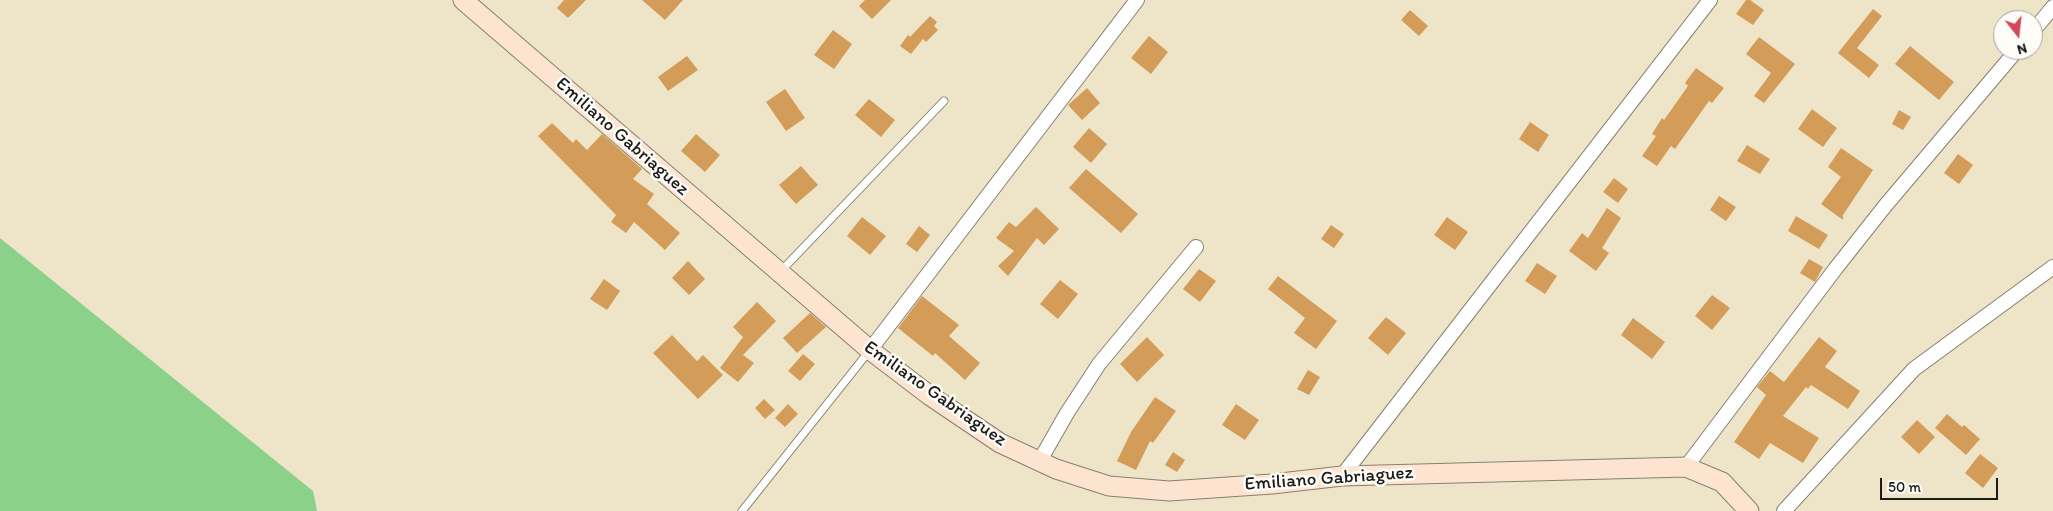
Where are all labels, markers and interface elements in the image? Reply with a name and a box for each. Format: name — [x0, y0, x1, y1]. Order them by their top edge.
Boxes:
north arrow — [1993, 10, 2043, 60]
text: N — [2015, 39, 2029, 58]
street label: Emiliano Gabriaguez — [551, 73, 693, 201]
street label: Emiliano Gabriaguez — [859, 336, 1011, 452]
street label: Emiliano Gabriaguez — [1244, 462, 1414, 496]
scale bar — [1883, 468, 2000, 500]
text: 50 m — [1888, 478, 1921, 496]

